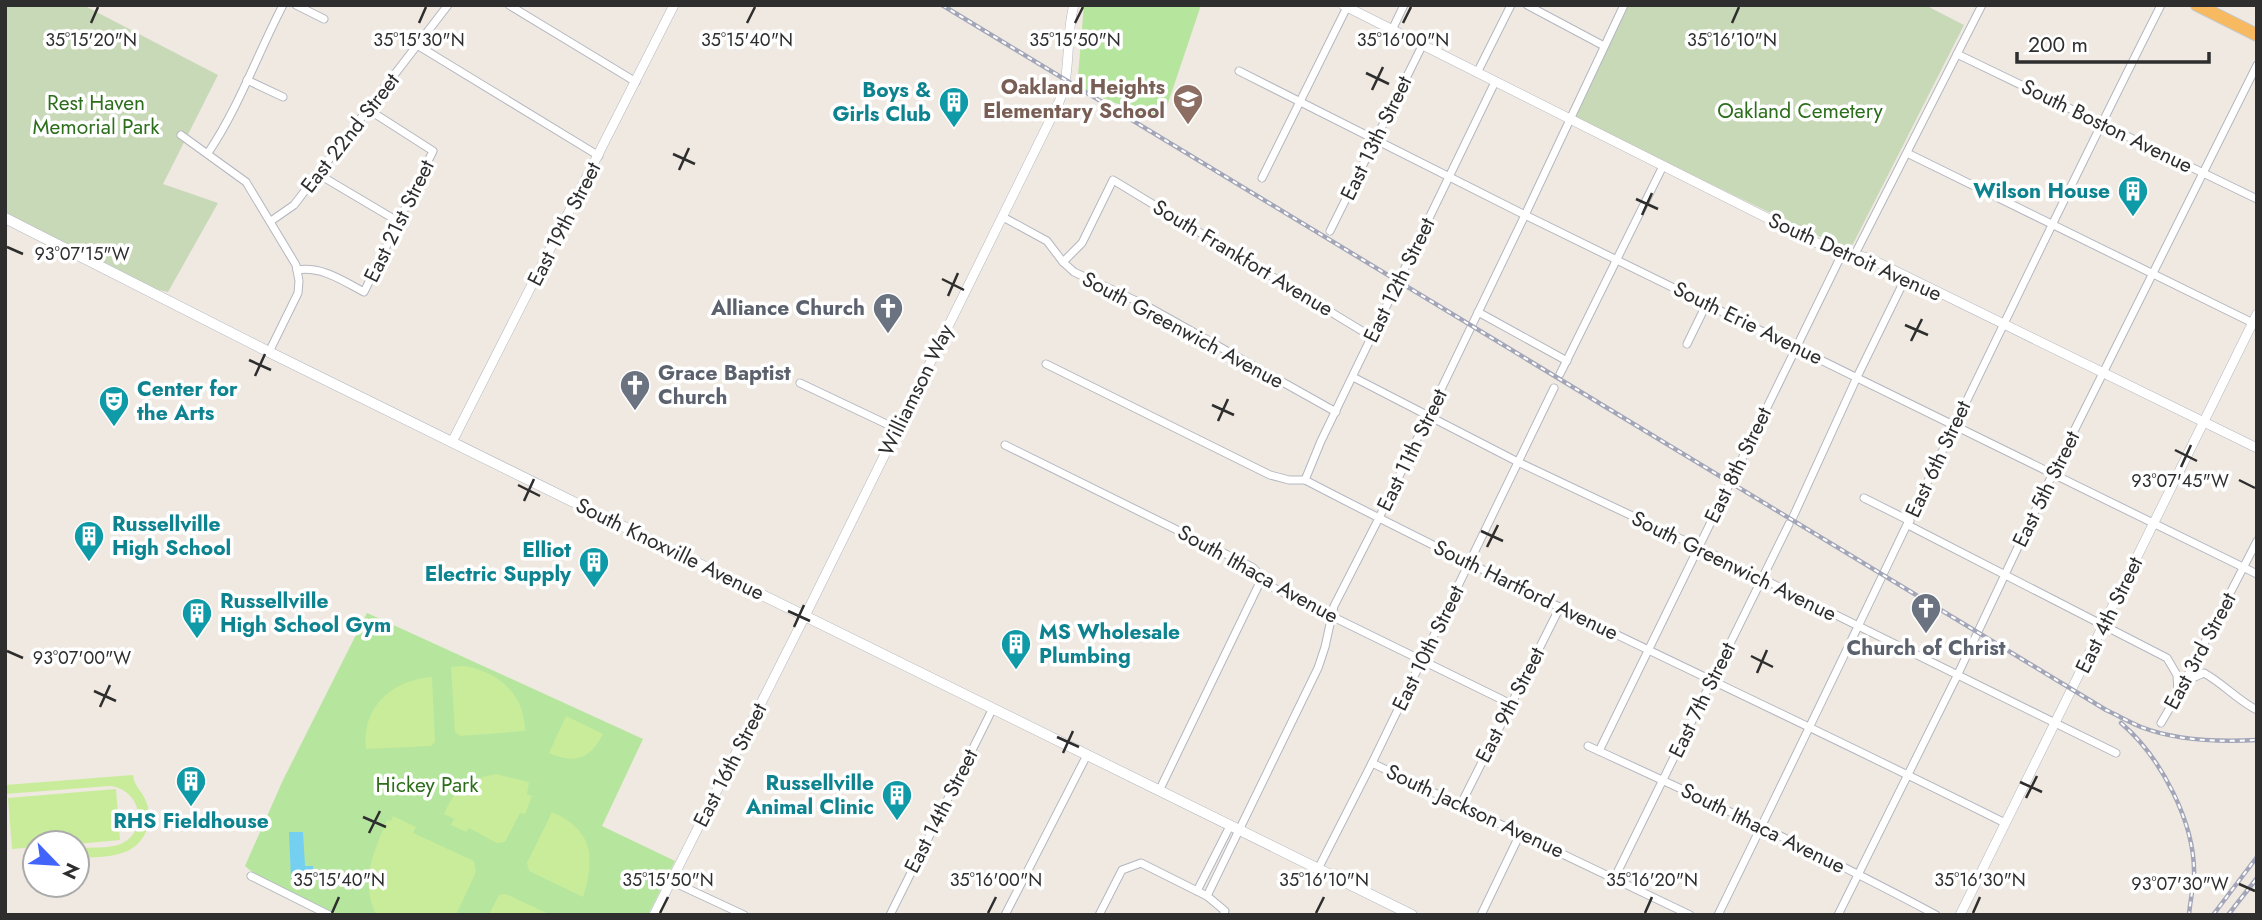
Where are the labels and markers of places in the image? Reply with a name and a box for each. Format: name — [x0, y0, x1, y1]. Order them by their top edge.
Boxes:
place label: Oakland Heights Elementary School — [983, 72, 1165, 126]
place label: Boys & Girls Club — [833, 75, 931, 129]
school or university icon: Oakland Heights Elementary School — [1171, 82, 1205, 126]
building icon: Boys & Girls Club — [937, 85, 971, 129]
building icon: Wilson House — [2116, 174, 2150, 218]
place label: Wilson House — [1973, 176, 2110, 206]
church icon: Alliance Church — [871, 291, 905, 335]
place label: Alliance Church — [710, 293, 865, 323]
place label: Grace Baptist Church — [658, 358, 791, 412]
church icon: Grace Baptist Church — [618, 368, 652, 412]
place label: Center for the Arts — [137, 374, 238, 428]
theatre icon: Center for the Arts — [97, 384, 131, 428]
place label: Russellville High School — [112, 509, 231, 563]
building icon: Russellville High School — [72, 519, 106, 563]
place label: Elliot Electric Supply — [425, 535, 572, 589]
building icon: Elliot Electric Supply — [577, 545, 611, 589]
place label: Russellville High School Gym — [220, 586, 391, 640]
church icon: Church of Christ — [1909, 591, 1943, 635]
building icon: Russellville High School Gym — [180, 596, 214, 640]
place label: MS Wholesale Plumbing — [1039, 617, 1180, 671]
building icon: MS Wholesale Plumbing — [999, 627, 1033, 671]
place label: Church of Christ — [1847, 633, 2006, 663]
building icon: RHS Fieldhouse — [174, 764, 208, 808]
place label: Russellville Animal Clinic — [745, 768, 874, 822]
building icon: Russellville Animal Clinic — [880, 778, 914, 822]
place label: RHS Fieldhouse — [113, 806, 269, 836]

